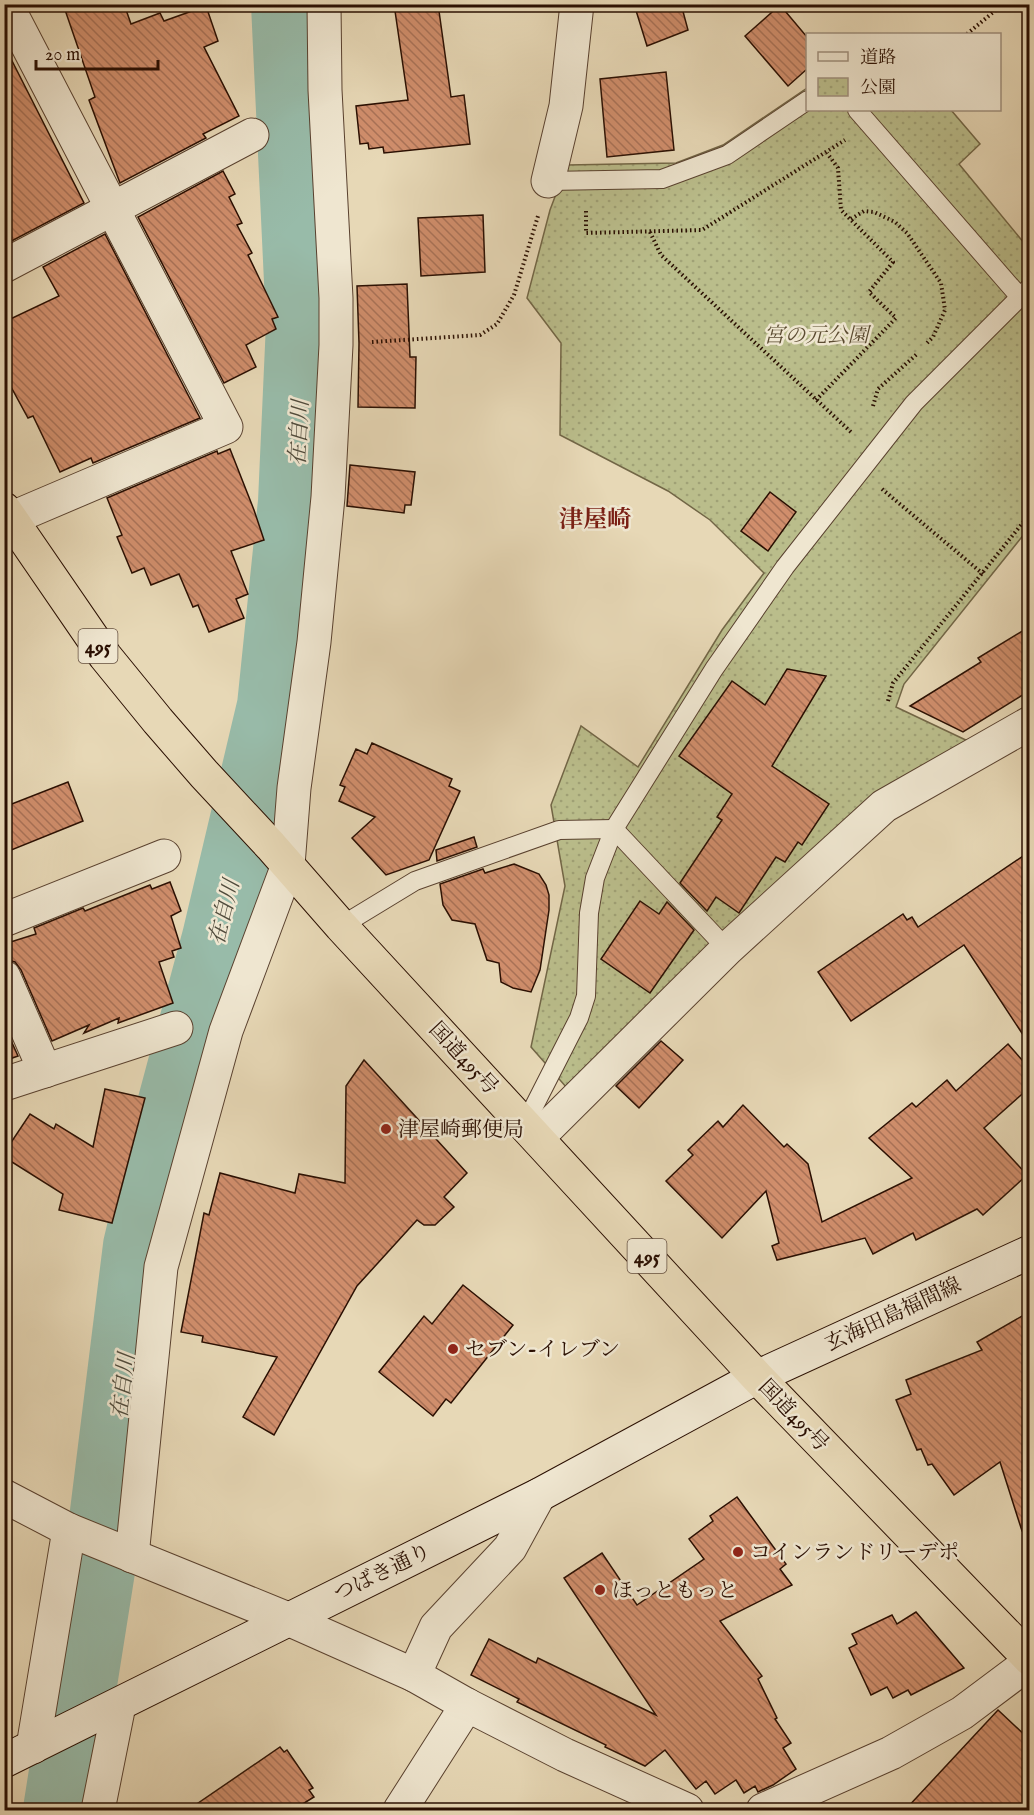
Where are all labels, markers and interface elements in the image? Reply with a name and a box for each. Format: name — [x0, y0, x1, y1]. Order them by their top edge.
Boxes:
scale bar — [36, 33, 158, 71]
legend — [806, 33, 1001, 111]
text: 20 m — [45, 44, 80, 67]
text: 道路 — [860, 47, 896, 70]
text: 公園 — [860, 77, 896, 100]
park label: 宮の元公園 — [764, 323, 871, 350]
water label: 在自川 — [284, 397, 316, 467]
district label: 津屋崎 — [559, 505, 631, 536]
road number: 495 — [78, 629, 118, 663]
water label: 在自川 — [203, 875, 247, 948]
street label: 国道495号 — [422, 1017, 503, 1101]
place label: 津屋崎郵便局 — [398, 1117, 524, 1144]
marker: 津屋崎郵便局 — [379, 1122, 393, 1136]
road number: 495 — [628, 1239, 666, 1273]
street label: 玄海田島福間線 — [821, 1272, 966, 1359]
place label: セブン-イレブン — [465, 1337, 620, 1364]
marker: セブン-イレブン — [446, 1342, 460, 1356]
water label: 在自川 — [106, 1350, 142, 1421]
street label: 国道495号 — [752, 1374, 834, 1458]
street label: つばき通り — [330, 1538, 436, 1608]
place label: コインランドリーデポ — [750, 1540, 959, 1567]
marker: コインランドリーデポ — [731, 1545, 745, 1559]
place label: ほっともっと — [612, 1578, 738, 1605]
marker: ほっともっと — [593, 1583, 607, 1597]

